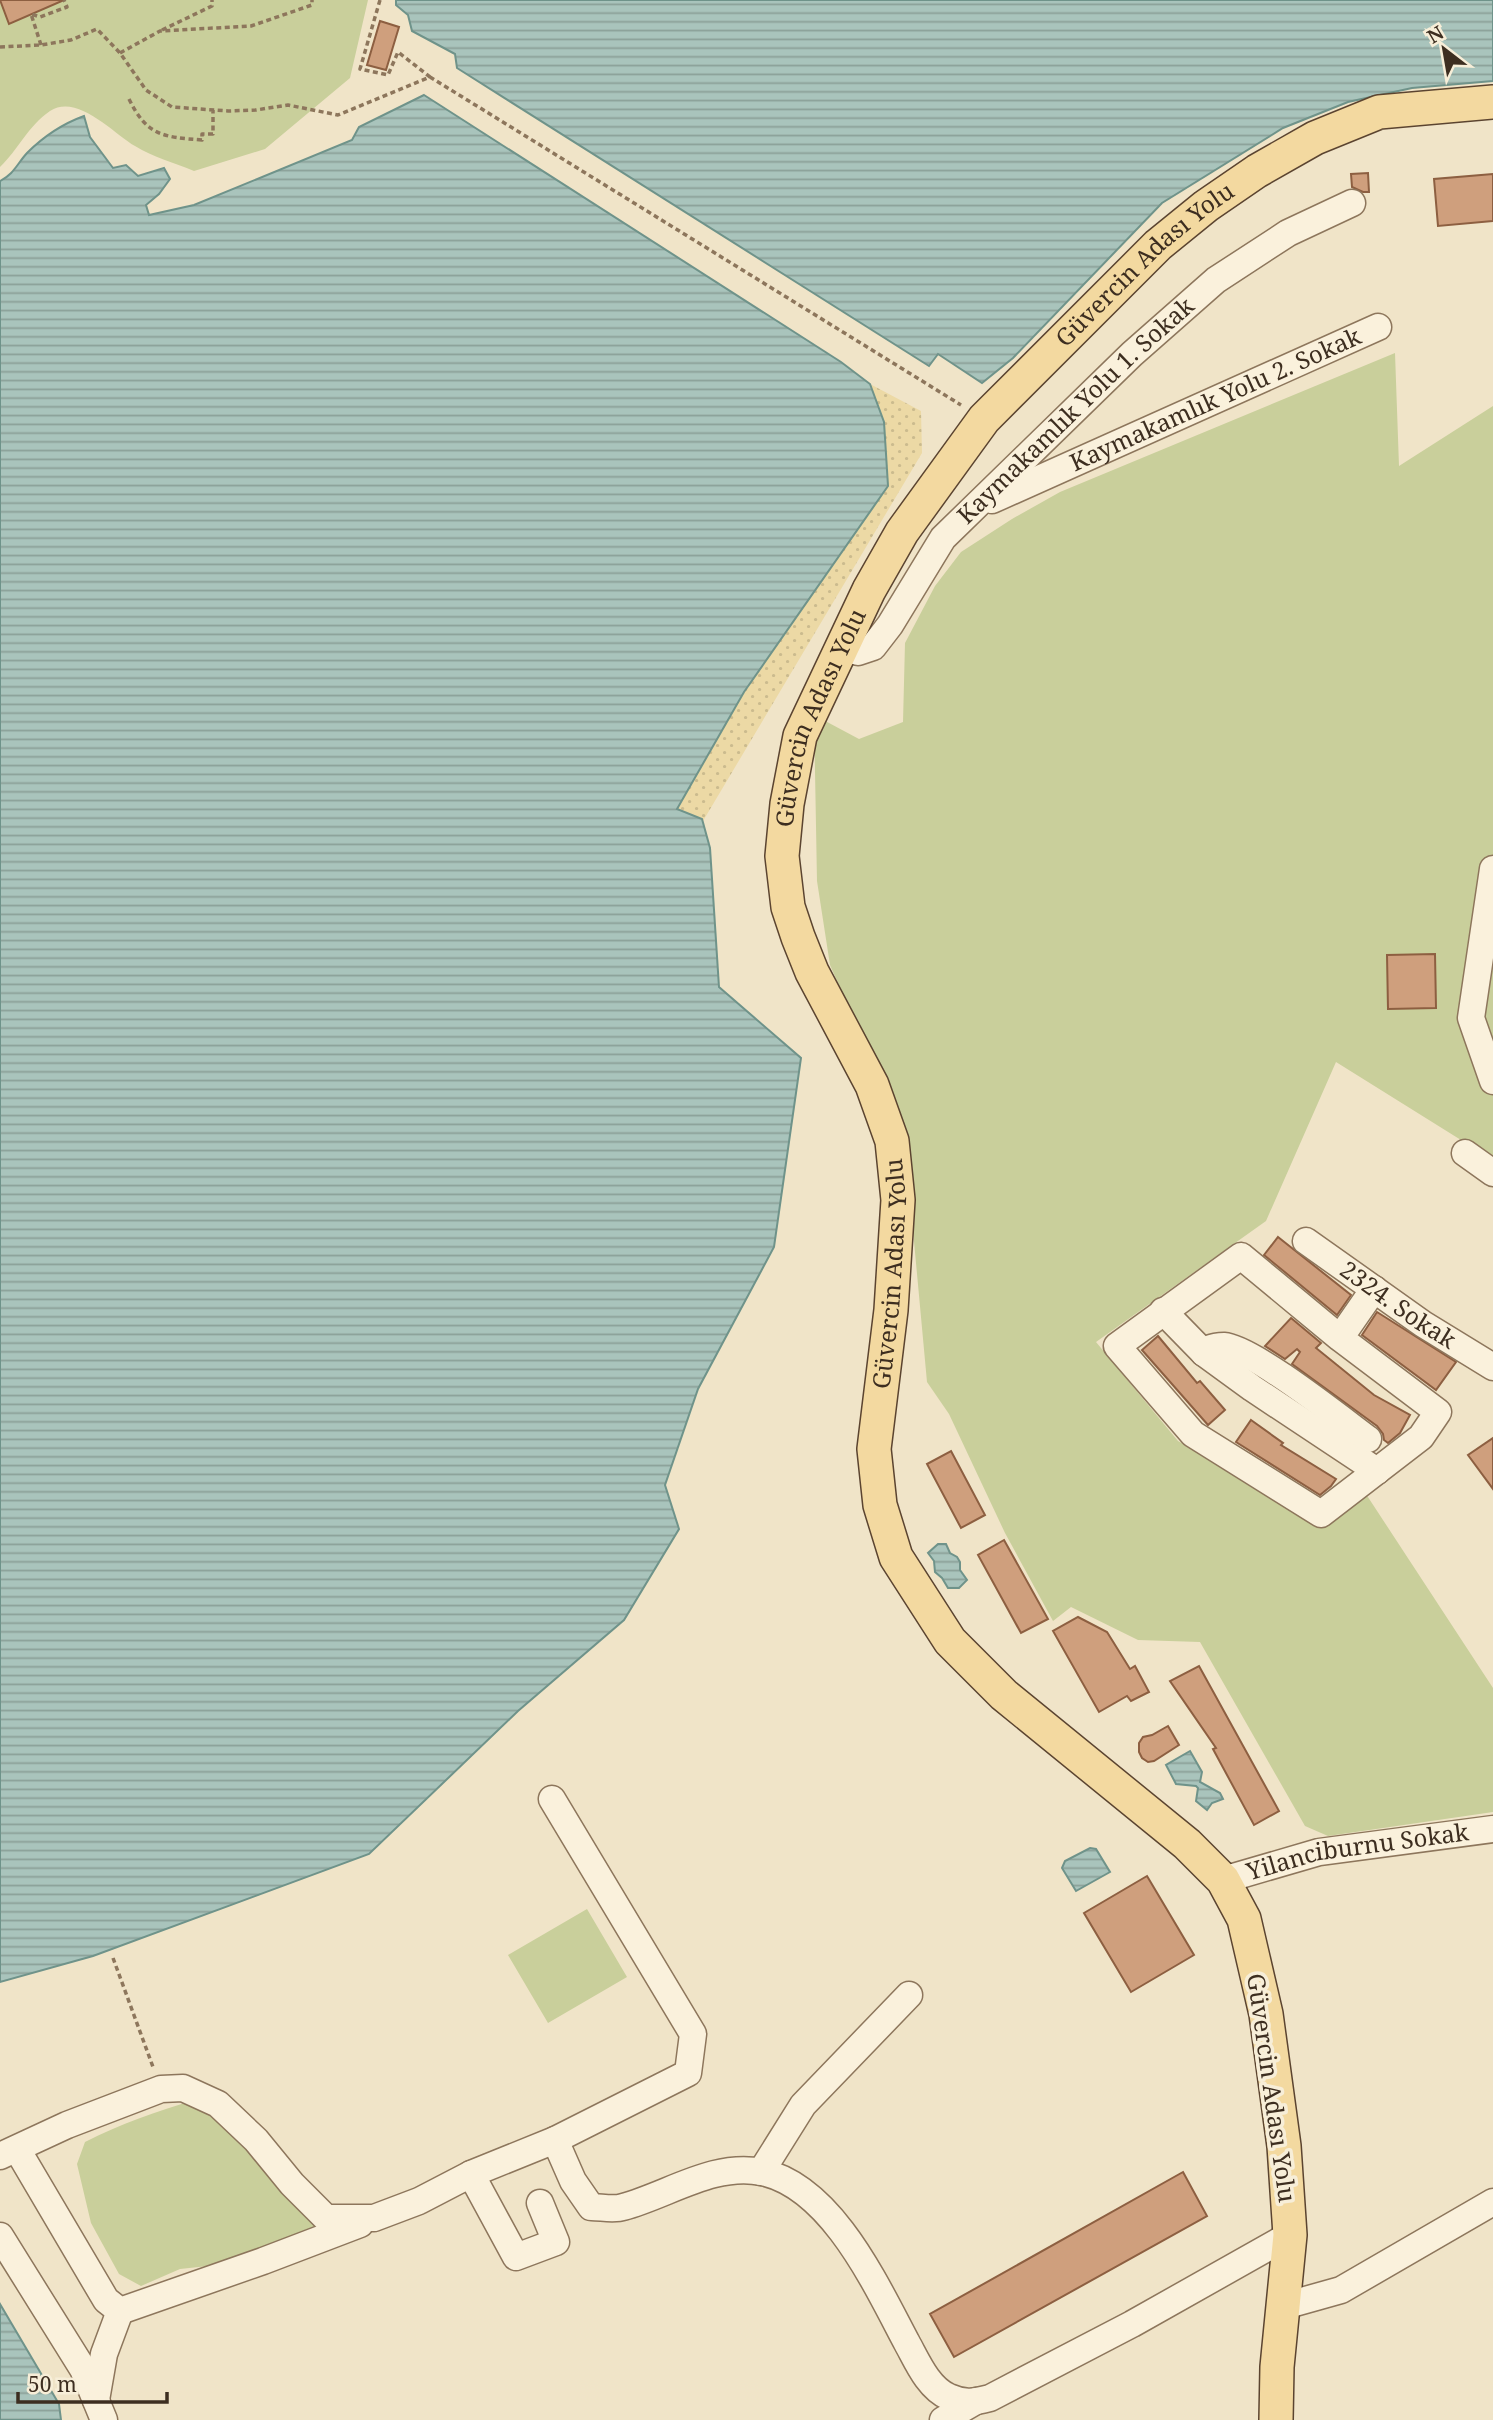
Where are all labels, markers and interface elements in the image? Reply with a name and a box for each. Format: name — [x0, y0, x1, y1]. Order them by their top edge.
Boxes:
north arrow — [1409, 14, 1479, 84]
text: N — [1422, 19, 1448, 49]
street label: Güvercin Adası Yolu — [1047, 174, 1240, 353]
street label: Kaymakamlık Yolu 1. Sokak — [949, 288, 1201, 530]
street label: Kaymakamlık Yolu 2. Sokak — [1064, 318, 1367, 478]
street label: Güvercin Adası Yolu — [767, 603, 873, 828]
street label: Güvercin Adası Yolu — [864, 1157, 913, 1391]
street label: 2324. Sokak — [1334, 1252, 1464, 1356]
street label: Yilanciburnu Sokak — [1241, 1814, 1471, 1888]
street label: Güvercin Adası Yolu — [1240, 1971, 1305, 2204]
scale bar — [18, 2360, 166, 2404]
text: 50 m — [28, 2370, 77, 2398]

